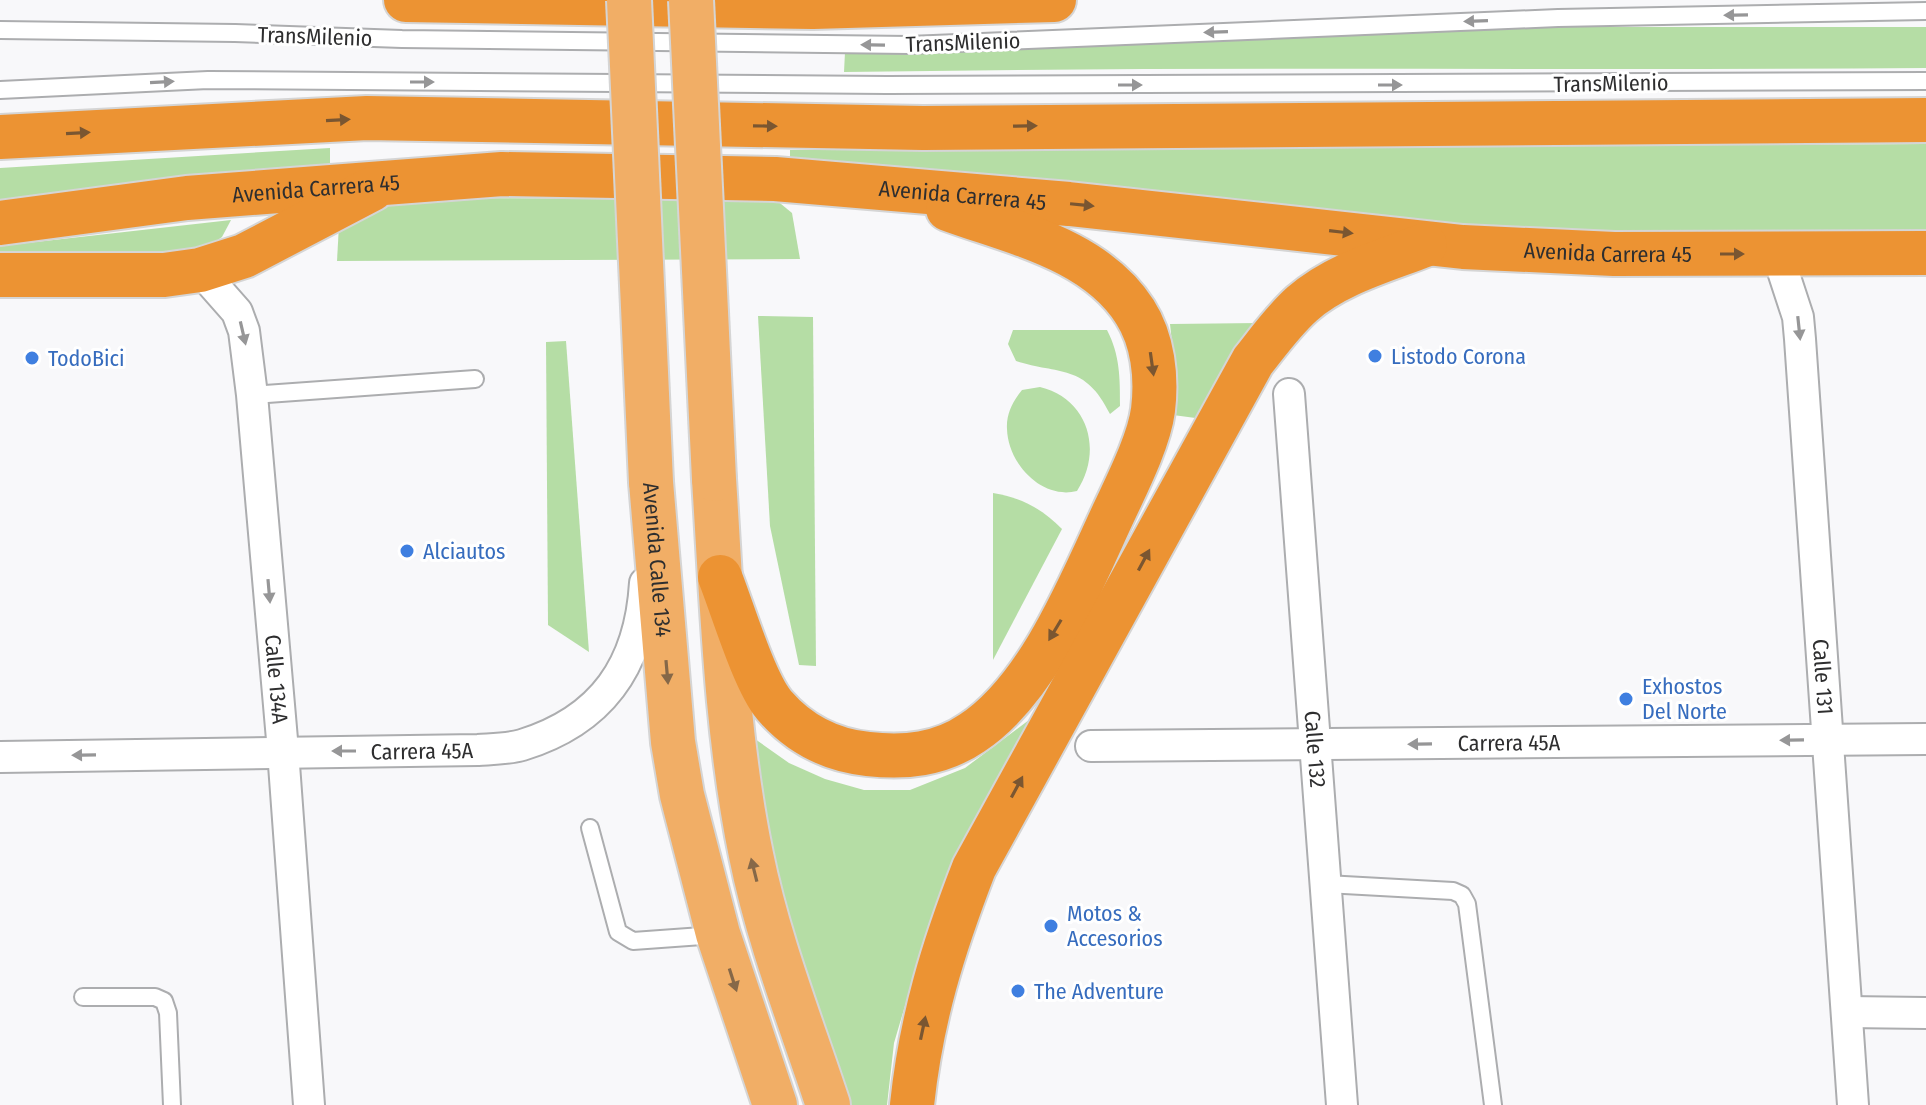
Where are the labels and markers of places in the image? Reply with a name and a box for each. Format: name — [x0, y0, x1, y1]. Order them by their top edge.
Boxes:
place label: Listodo Corona — [1391, 343, 1526, 370]
place label: TodoBici — [48, 345, 124, 372]
marker: Listodo Corona — [1366, 347, 1384, 365]
marker: TodoBici — [23, 349, 41, 367]
place label: Alciautos — [423, 538, 505, 565]
marker: Alciautos — [398, 542, 416, 560]
place label: Exhostos Del Norte — [1642, 673, 1727, 725]
marker: Exhostos Del Norte — [1617, 690, 1635, 708]
place label: Motos & Accesorios — [1067, 900, 1163, 952]
marker: Motos & Accesorios — [1042, 917, 1060, 935]
place label: The Adventure — [1034, 978, 1164, 1005]
marker: The Adventure — [1009, 982, 1027, 1000]

